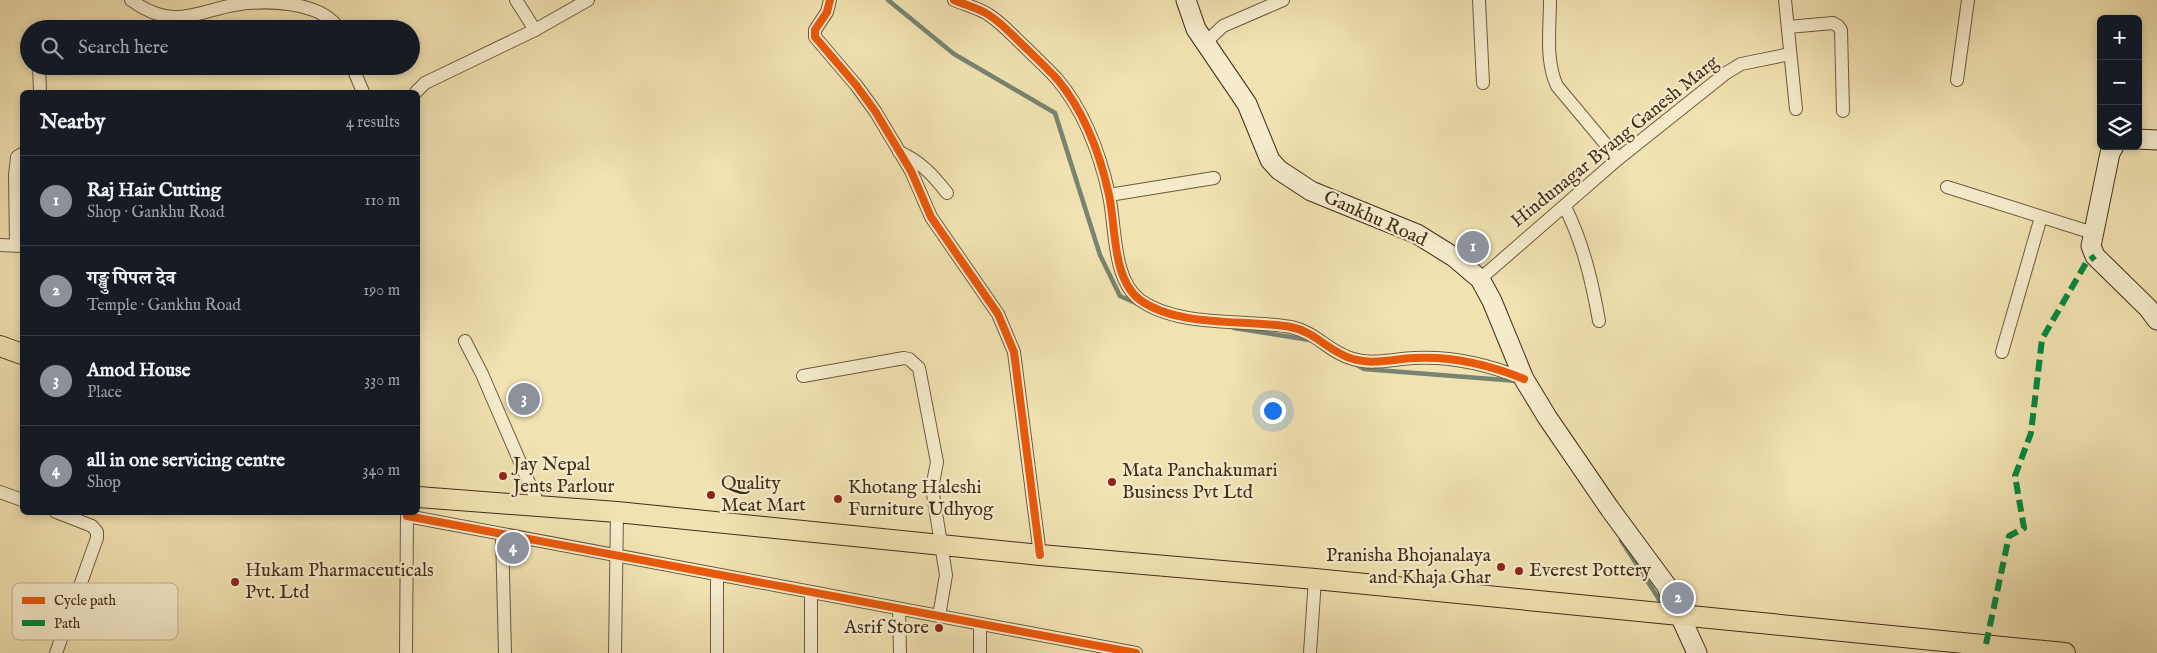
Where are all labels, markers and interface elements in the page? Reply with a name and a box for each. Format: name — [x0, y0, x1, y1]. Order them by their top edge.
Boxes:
map controls — [2097, 15, 2142, 150]
button: + — [2097, 15, 2142, 60]
search box — [20, 20, 420, 75]
icon: search — [38, 34, 66, 62]
text: Search here — [78, 36, 169, 60]
street label: Hindunagar Byang Ganesh Marg — [1506, 50, 1724, 233]
button: − — [2097, 60, 2142, 105]
button: layers — [2097, 105, 2142, 150]
text: Nearby — [40, 109, 105, 136]
text: 4 results — [346, 113, 400, 133]
text: Raj Hair Cutting — [87, 179, 221, 203]
street label: Gankhu Road — [1320, 186, 1431, 253]
text: 1 — [53, 191, 59, 211]
text: 110 m — [364, 191, 400, 211]
text: Shop · Gankhu Road — [87, 203, 225, 223]
pin: 1 — [1457, 228, 1489, 266]
text: गङ्खु पिपल देव — [87, 267, 175, 291]
text: 2 — [52, 281, 60, 301]
text: 190 m — [363, 281, 400, 301]
text: Temple · Gankhu Road — [87, 296, 241, 316]
text: Amod House — [87, 359, 190, 383]
text: 3 — [53, 371, 59, 391]
text: 330 m — [364, 371, 400, 391]
pin: 3 — [508, 380, 540, 418]
text: Place — [87, 383, 122, 403]
your location — [1260, 398, 1286, 424]
text: all in one servicing centre — [87, 449, 285, 473]
place label: Jay Nepal Jents Parlour — [511, 453, 615, 499]
place label: Mata Panchakumari Business Pvt Ltd — [1122, 459, 1278, 505]
text: 4 — [52, 461, 60, 481]
text: 340 m — [362, 461, 400, 481]
marker: Jay Nepal Jents Parlour — [497, 470, 509, 482]
place label: Quality Meat Mart — [721, 472, 806, 518]
text: Shop — [87, 473, 121, 493]
place label: Khotang Haleshi Furniture Udhyog — [848, 476, 994, 522]
marker: Mata Panchakumari Business Pvt Ltd — [1106, 476, 1118, 488]
marker: Quality Meat Mart — [705, 489, 717, 501]
marker: Khotang Haleshi Furniture Udhyog — [832, 493, 844, 505]
pin: 4 — [497, 529, 529, 567]
place label: Pranisha Bhojanalaya and Khaja Ghar — [1326, 544, 1492, 590]
place label: Hukam Pharmaceuticals Pvt. Ltd — [245, 559, 434, 605]
place label: Everest Pottery — [1529, 559, 1652, 583]
marker: Pranisha Bhojanalaya and Khaja Ghar — [1495, 561, 1507, 573]
marker: Everest Pottery — [1513, 565, 1525, 577]
marker: Hukam Pharmaceuticals Pvt. Ltd — [229, 576, 241, 588]
pin: 2 — [1662, 579, 1694, 617]
legend — [12, 583, 178, 640]
text: Cycle path — [54, 592, 116, 610]
text: Path — [54, 615, 81, 633]
place label: Asrif Store — [843, 616, 929, 640]
marker: Asrif Store — [933, 622, 945, 634]

